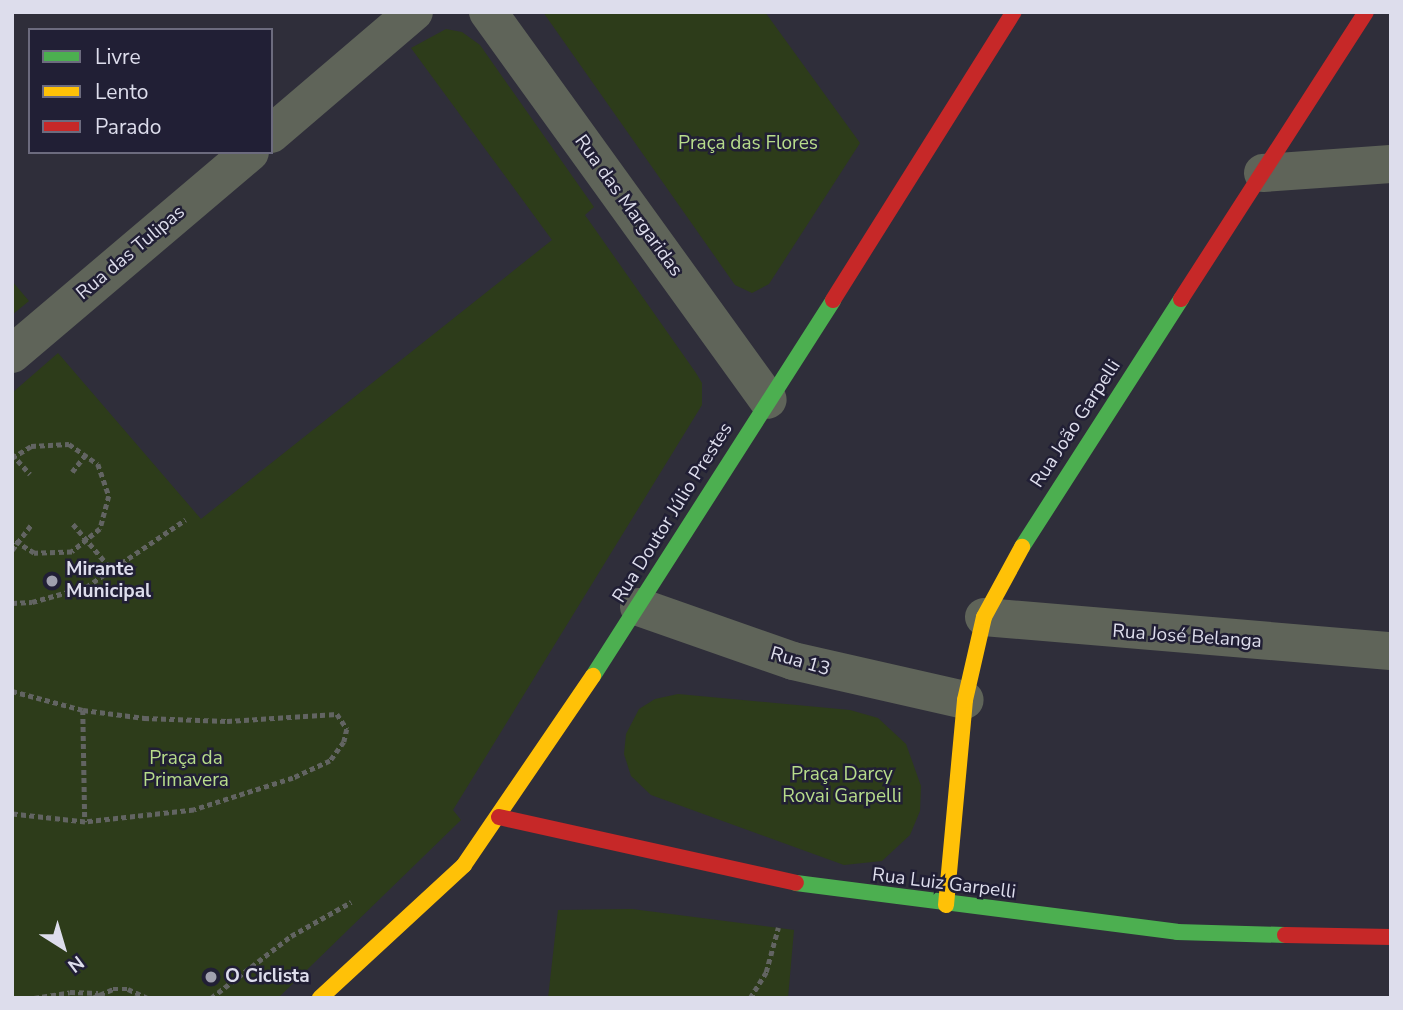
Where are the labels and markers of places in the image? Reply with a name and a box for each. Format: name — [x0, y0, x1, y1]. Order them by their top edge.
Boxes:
place label: Mirante Municipal — [66, 559, 151, 603]
marker: Mirante Municipal — [44, 573, 60, 589]
place label: O Ciclista — [225, 966, 310, 988]
marker: O Ciclista — [203, 969, 219, 985]

